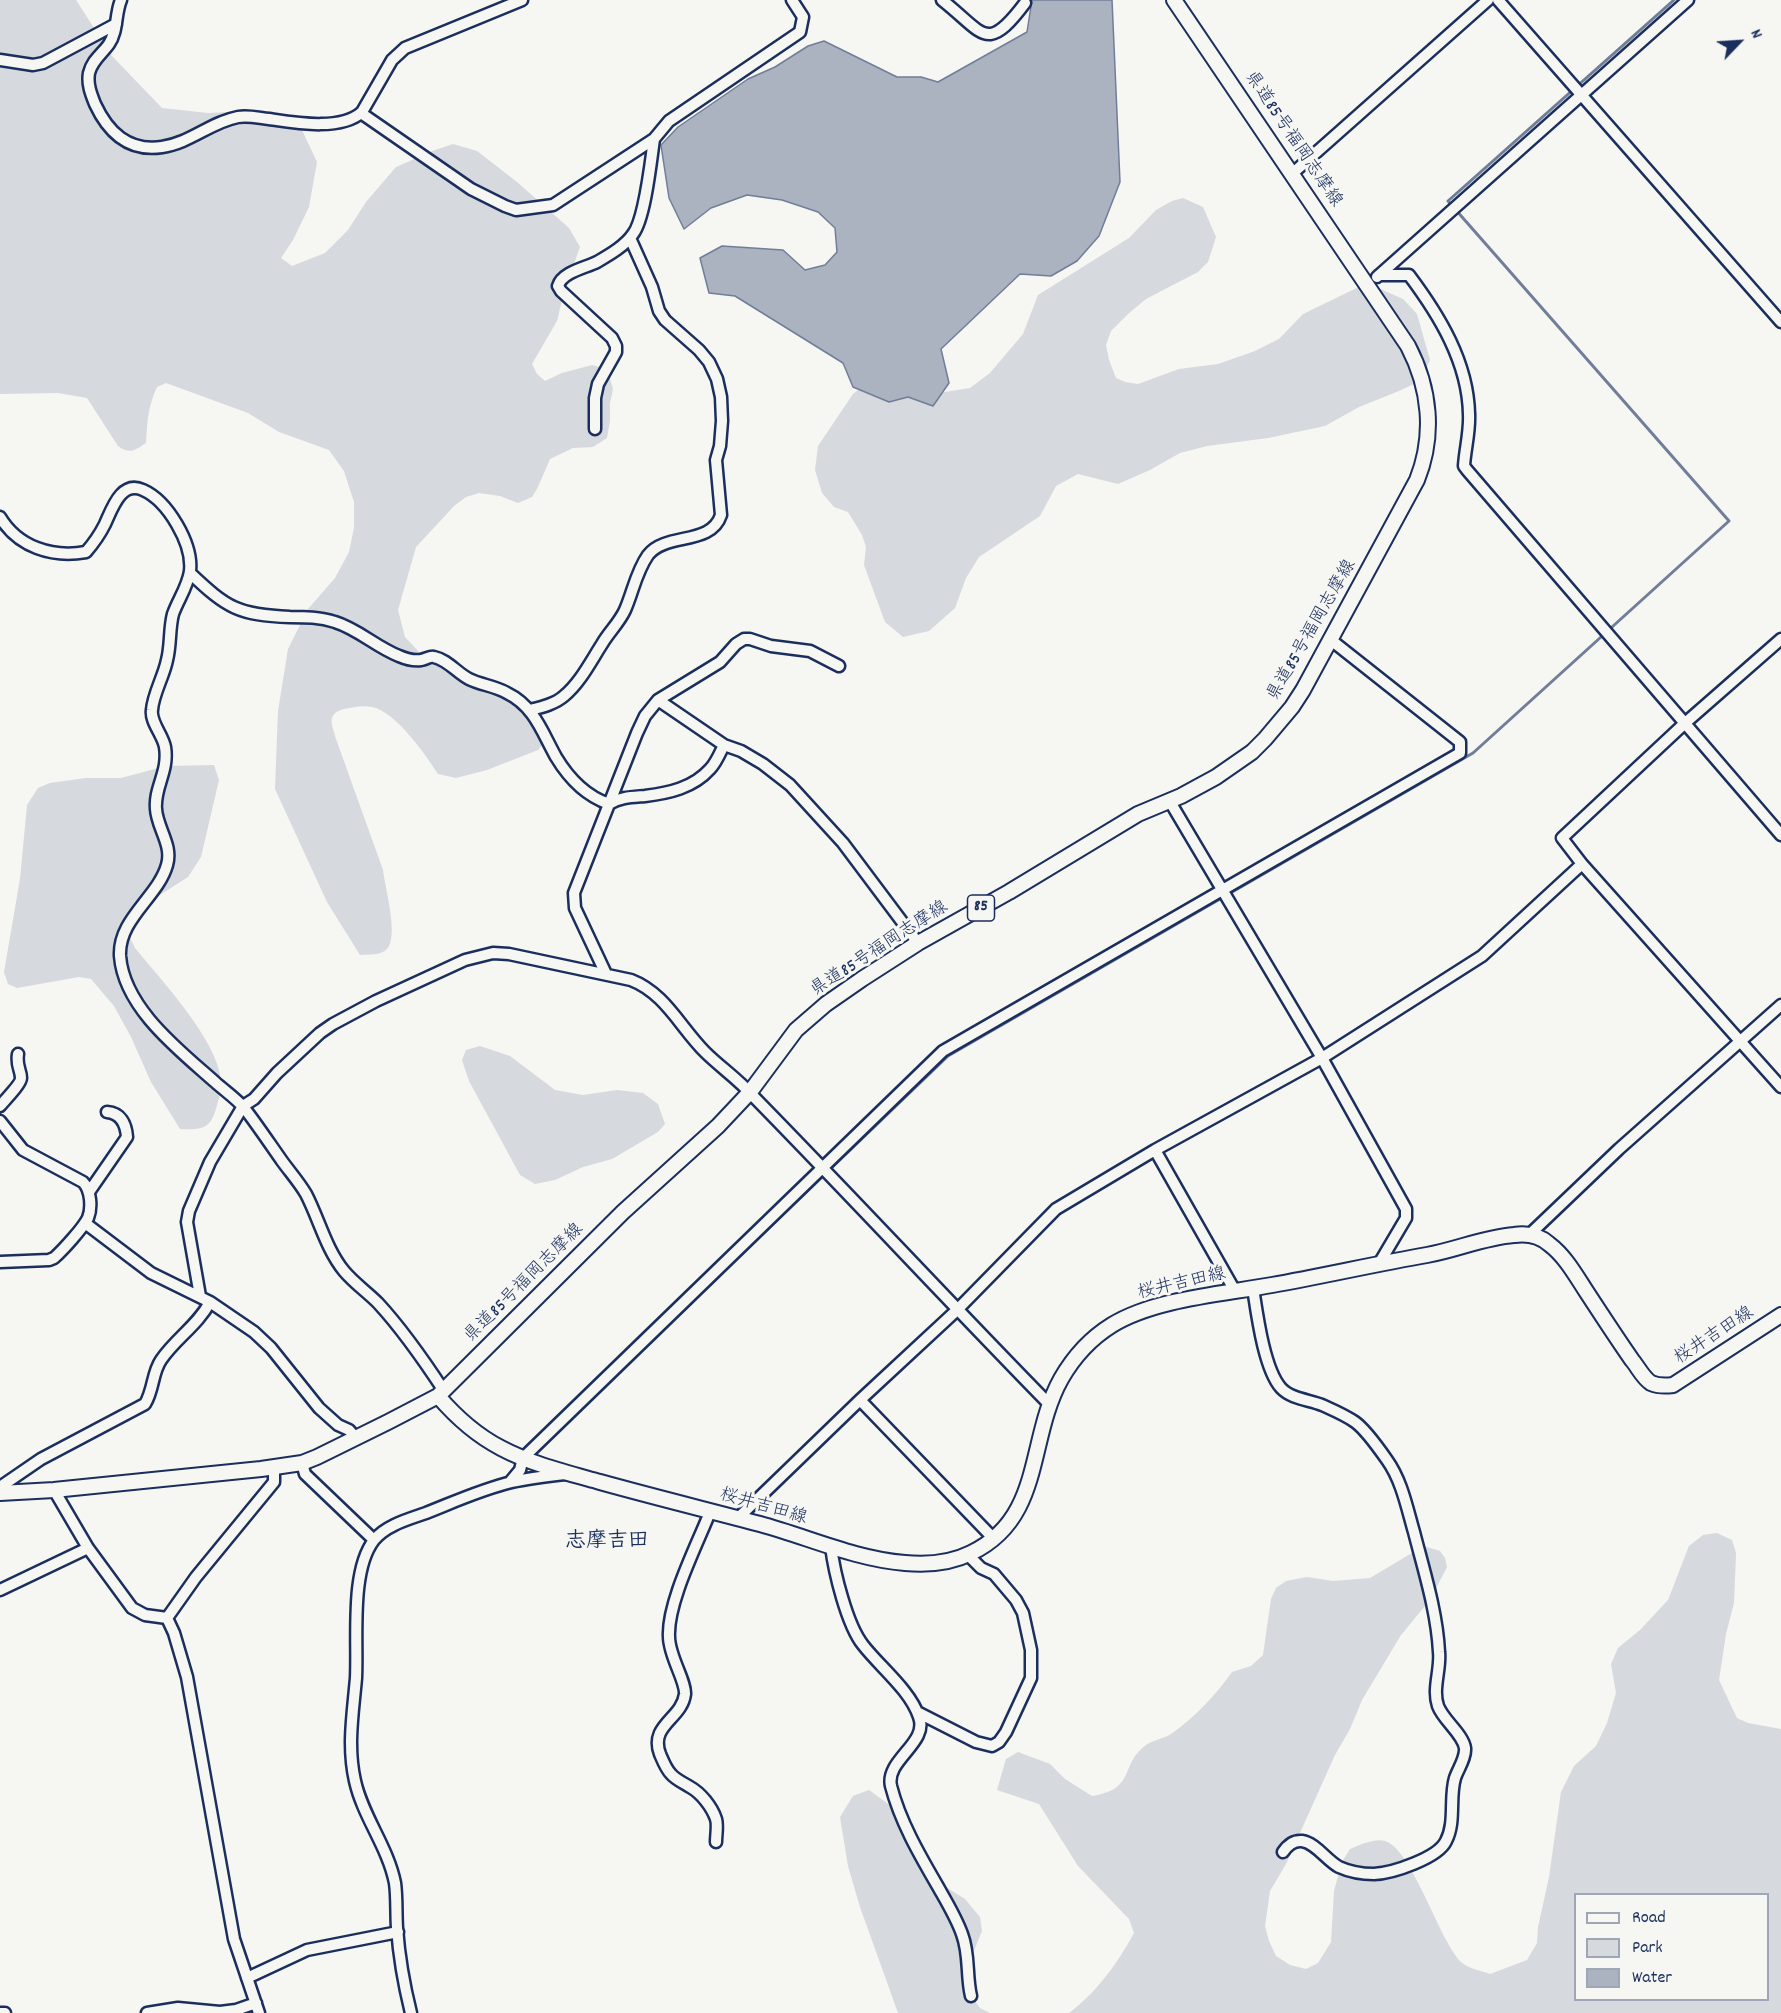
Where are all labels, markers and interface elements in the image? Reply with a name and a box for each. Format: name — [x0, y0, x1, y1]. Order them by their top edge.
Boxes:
north arrow — [1709, 12, 1769, 72]
text: N — [1744, 26, 1768, 43]
street label: 県道85号福岡志摩線 — [1238, 68, 1346, 212]
street label: 県道85号福岡志摩線 — [1264, 557, 1362, 705]
road number: 85 — [968, 895, 994, 921]
street label: 県道85号福岡志摩線 — [807, 897, 953, 1003]
street label: 県道85号福岡志摩線 — [461, 1220, 589, 1348]
street label: 桜井吉田線 — [1136, 1264, 1228, 1306]
street label: 桜井吉田線 — [1671, 1303, 1759, 1371]
street label: 桜井吉田線 — [717, 1485, 809, 1531]
district label: 志摩吉田 — [565, 1530, 649, 1556]
legend — [1574, 1893, 1769, 2001]
text: Road — [1632, 1906, 1666, 1931]
text: Park — [1632, 1936, 1663, 1961]
text: Water — [1632, 1966, 1672, 1991]

